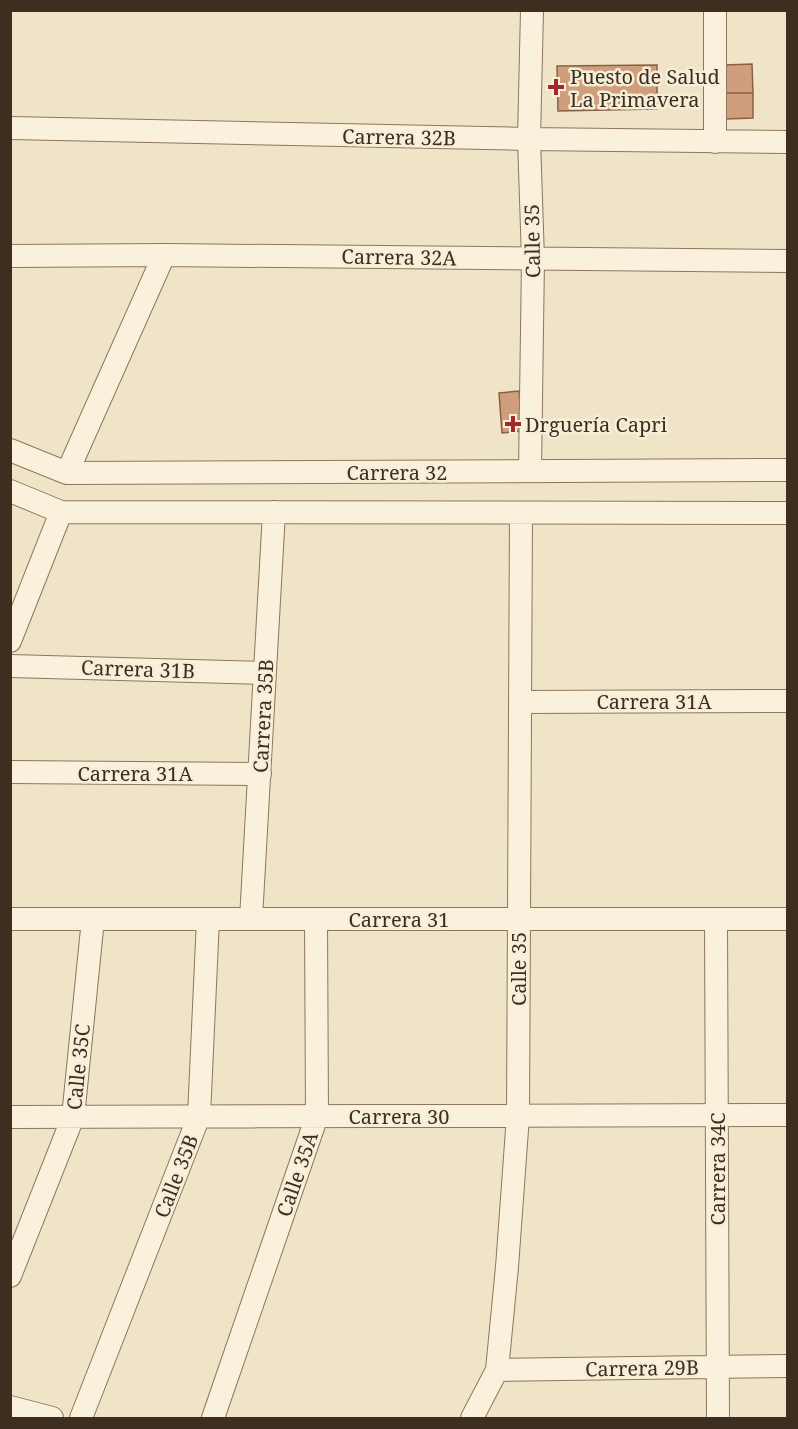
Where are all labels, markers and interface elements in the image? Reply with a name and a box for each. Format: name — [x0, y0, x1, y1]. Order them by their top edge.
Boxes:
place label: Puesto de Salud La Primavera — [570, 63, 720, 113]
marker: Puesto de Salud La Primavera — [547, 78, 565, 96]
street label: Carrera 32B — [342, 123, 456, 151]
street label: Calle 35 — [518, 204, 546, 278]
street label: Carrera 32A — [341, 242, 458, 272]
place label: Drguería Capri — [525, 411, 668, 438]
marker: Drguería Capri — [506, 417, 520, 431]
street label: Carrera 32 — [347, 459, 447, 486]
street label: Carrera 31B — [81, 654, 195, 684]
street label: Carrera 35B — [247, 658, 279, 774]
street label: Carrera 31A — [596, 688, 712, 715]
street label: Carrera 31A — [77, 760, 193, 787]
street label: Carrera 31 — [349, 906, 449, 933]
street label: Calle 35 — [505, 932, 532, 1006]
street label: Calle 35C — [60, 1023, 96, 1111]
street label: Carrera 30 — [349, 1103, 449, 1130]
street label: Carrera 34C — [704, 1112, 731, 1226]
street label: Calle 35A — [270, 1127, 324, 1220]
street label: Calle 35B — [148, 1130, 204, 1222]
street label: Carrera 29B — [585, 1354, 699, 1382]

